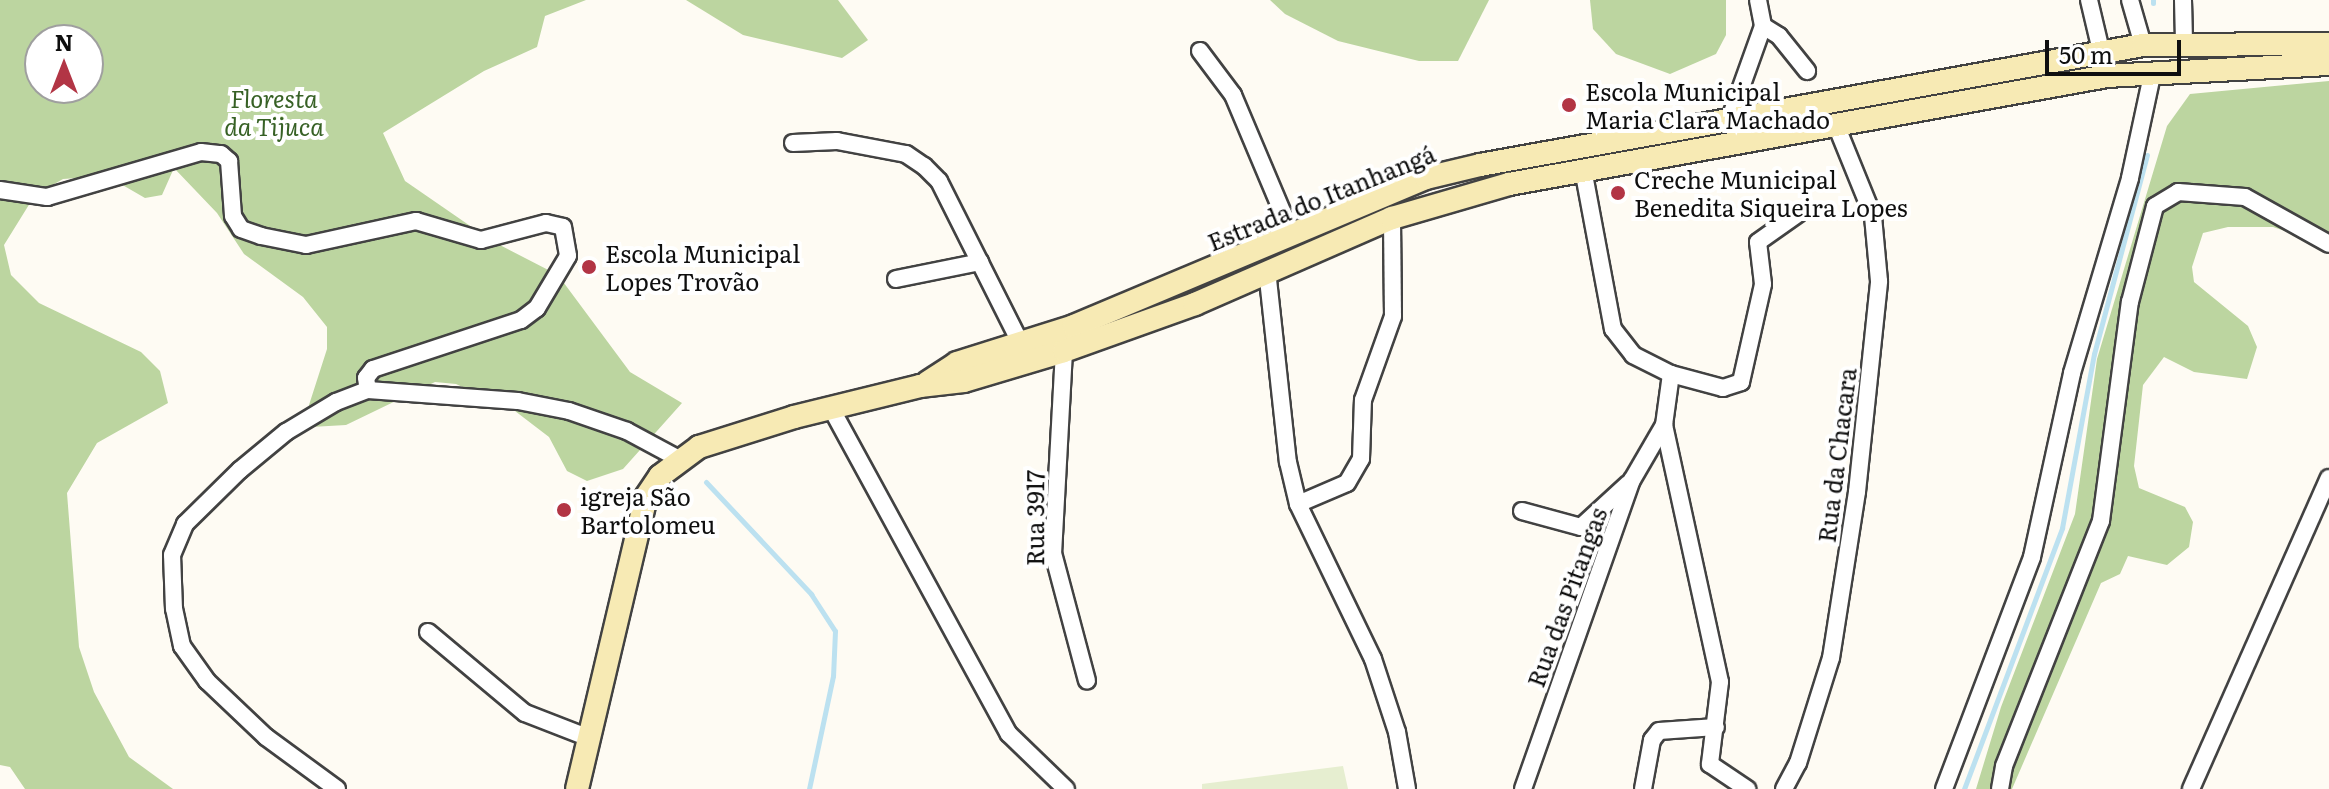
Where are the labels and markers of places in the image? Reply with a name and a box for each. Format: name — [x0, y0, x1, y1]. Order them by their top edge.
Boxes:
place label: Escola Municipal Maria Clara Machado — [1585, 77, 1830, 133]
marker: Escola Municipal Maria Clara Machado — [1560, 96, 1578, 114]
place label: Creche Municipal Benedita Siqueira Lopes — [1634, 165, 1908, 221]
marker: Creche Municipal Benedita Siqueira Lopes — [1609, 184, 1627, 202]
place label: Escola Municipal Lopes Trovão — [605, 239, 800, 295]
marker: Escola Municipal Lopes Trovão — [580, 258, 598, 276]
place label: igreja São Bartolomeu — [580, 482, 715, 538]
marker: igreja São Bartolomeu — [555, 501, 573, 519]

